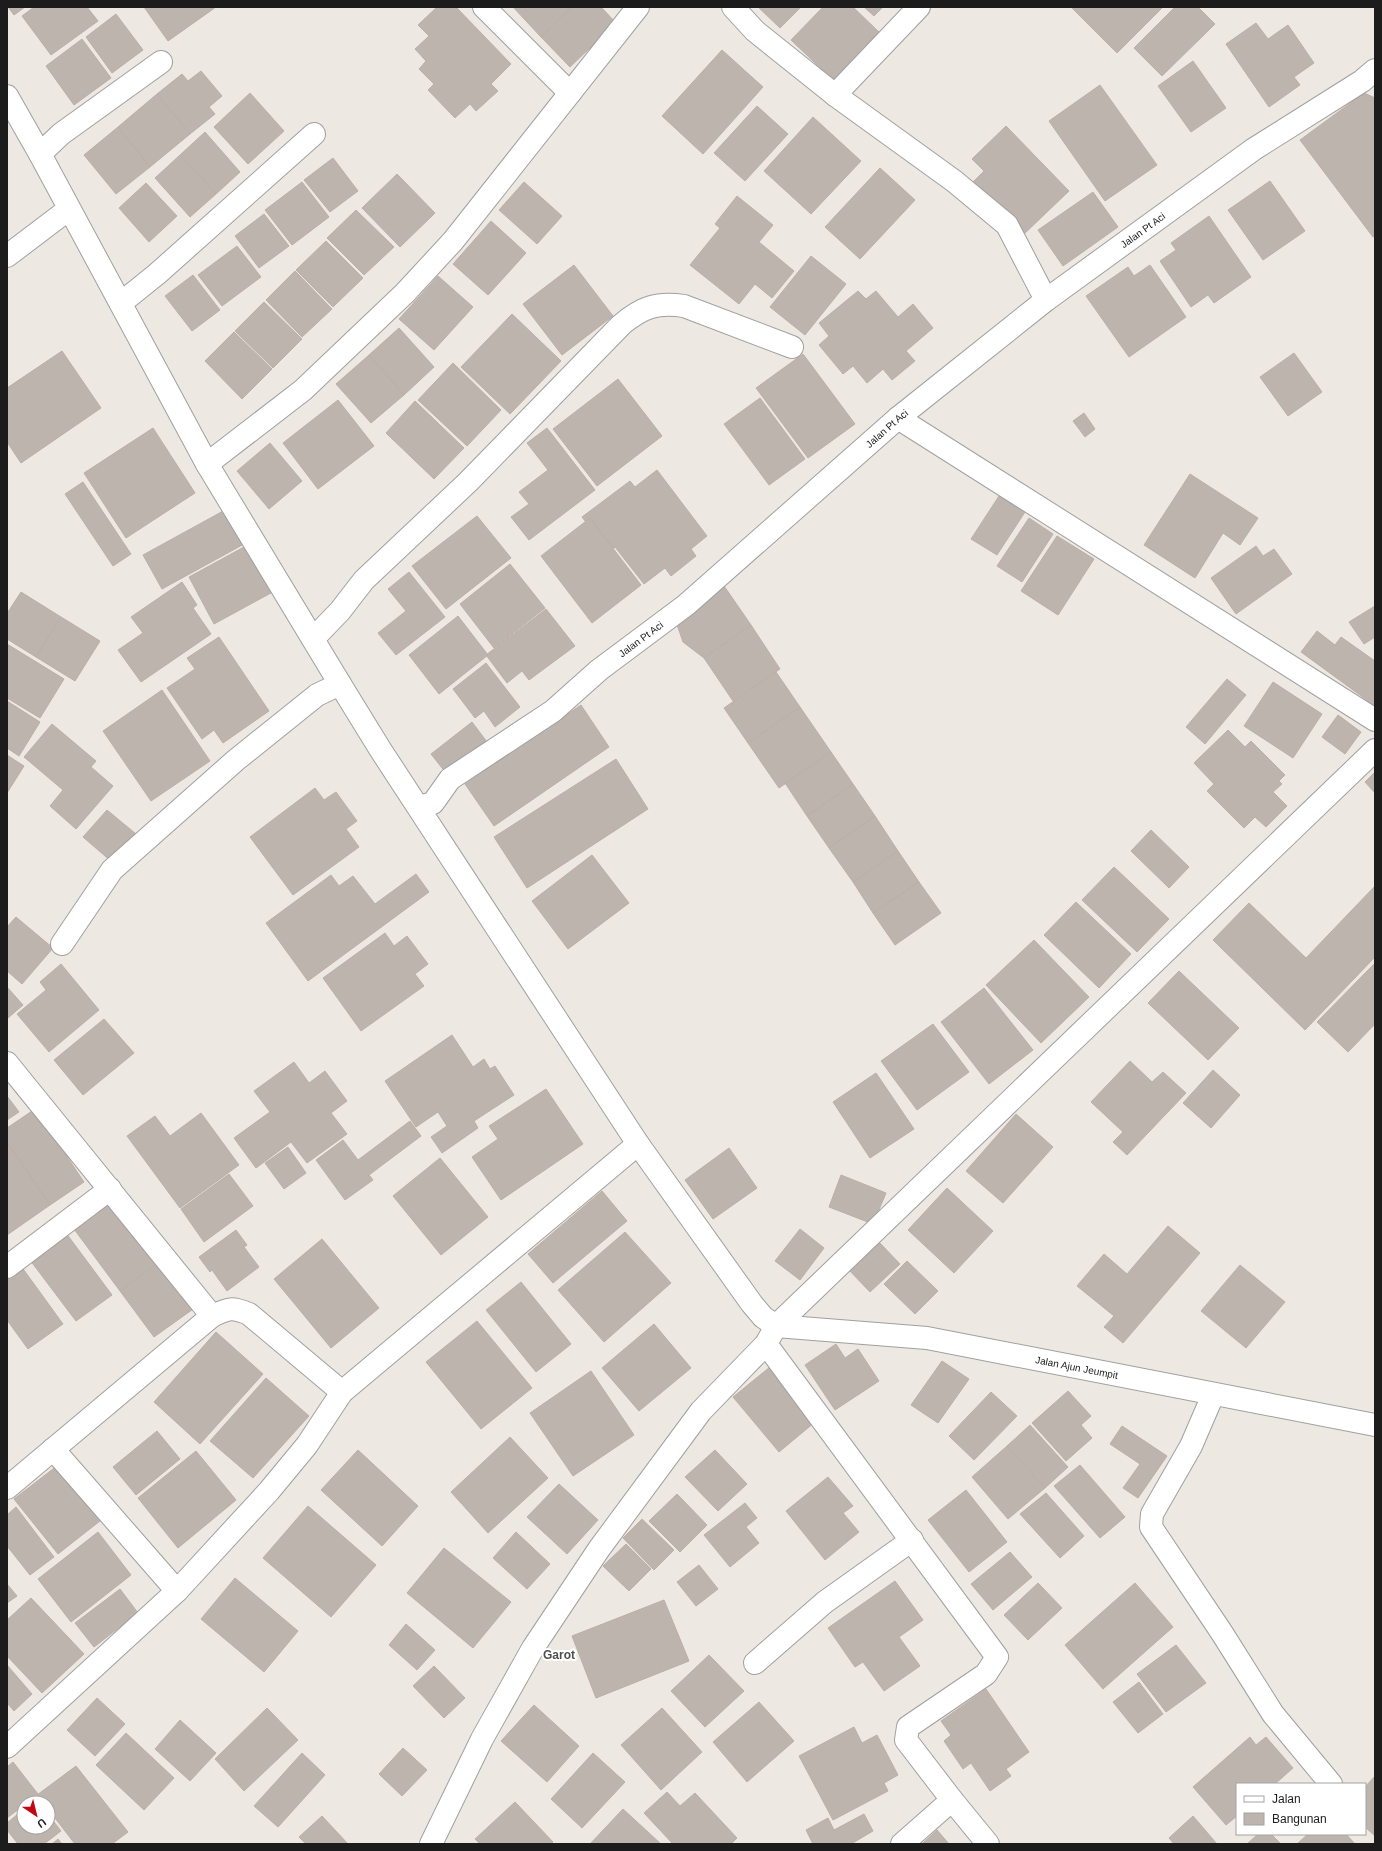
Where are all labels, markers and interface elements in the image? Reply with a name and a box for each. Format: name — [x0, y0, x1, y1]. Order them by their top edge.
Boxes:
street label: Jalan Pt Aci — [1119, 210, 1167, 250]
street label: Jalan Pt Aci — [864, 407, 910, 450]
street label: Jalan Pt Aci — [617, 619, 665, 659]
street label: Jalan Ajun Jeumpit — [1034, 1354, 1119, 1381]
district label: Garot — [543, 1648, 575, 1662]
legend — [1236, 1783, 1366, 1835]
text: Jalan — [1272, 1792, 1301, 1806]
north arrow — [16, 1795, 56, 1835]
text: Bangunan — [1272, 1812, 1327, 1826]
text: U — [35, 1816, 48, 1830]

